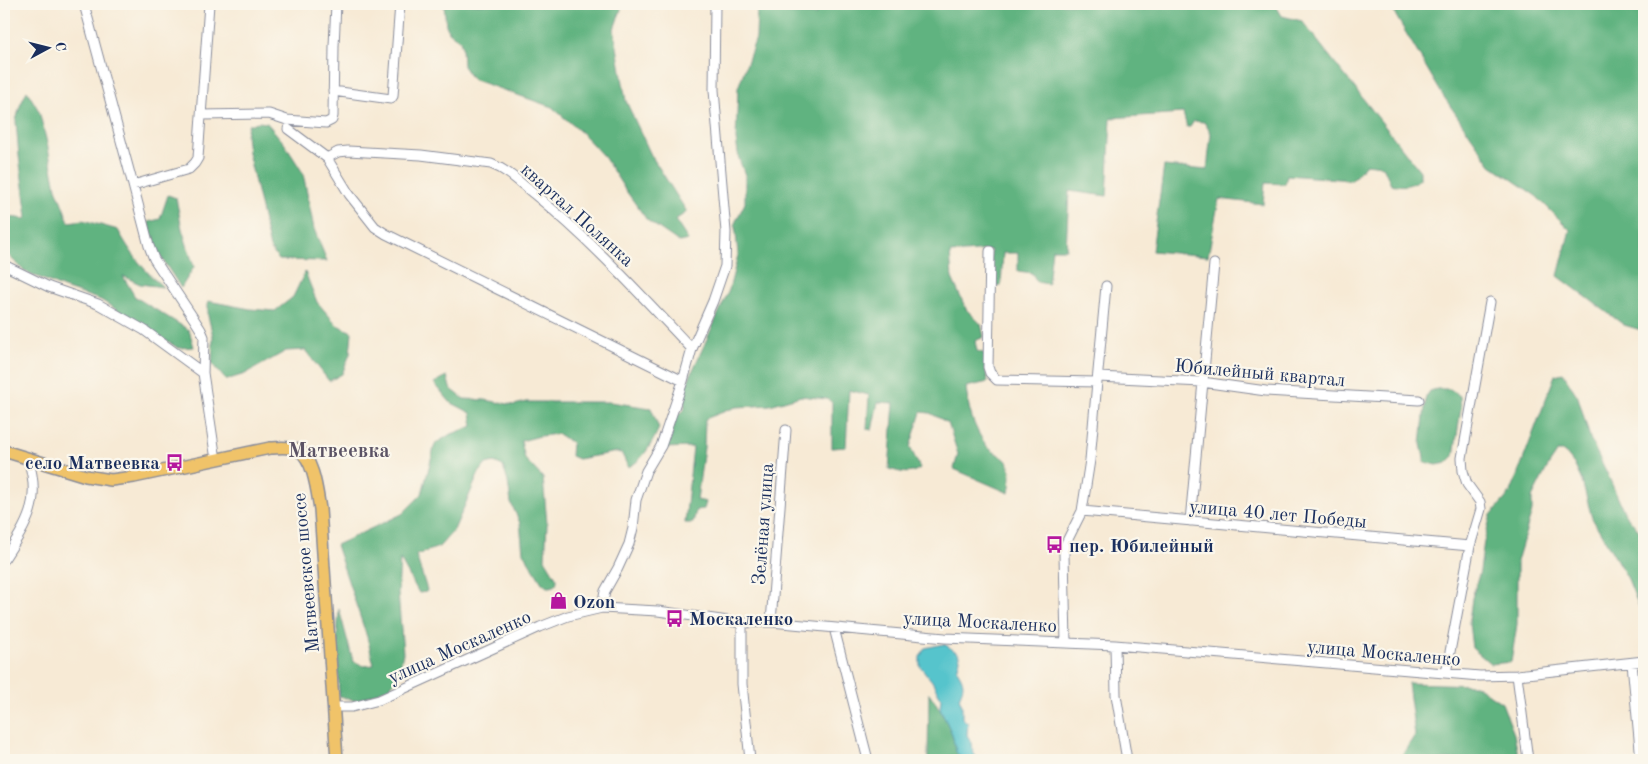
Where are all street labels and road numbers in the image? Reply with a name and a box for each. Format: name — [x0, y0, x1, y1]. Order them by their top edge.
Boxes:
street label: квартал Полянка — [516, 161, 637, 272]
street label: Юбилейный квартал — [1174, 358, 1346, 391]
street label: Зелёная улица — [751, 462, 778, 586]
street label: Матвеевское шоссе — [291, 492, 324, 654]
street label: улица 40 лет Победы — [1188, 498, 1367, 533]
street label: улица Москаленко — [386, 608, 534, 688]
street label: улица Москаленко — [902, 610, 1057, 637]
street label: улица Москаленко — [1306, 638, 1461, 671]

